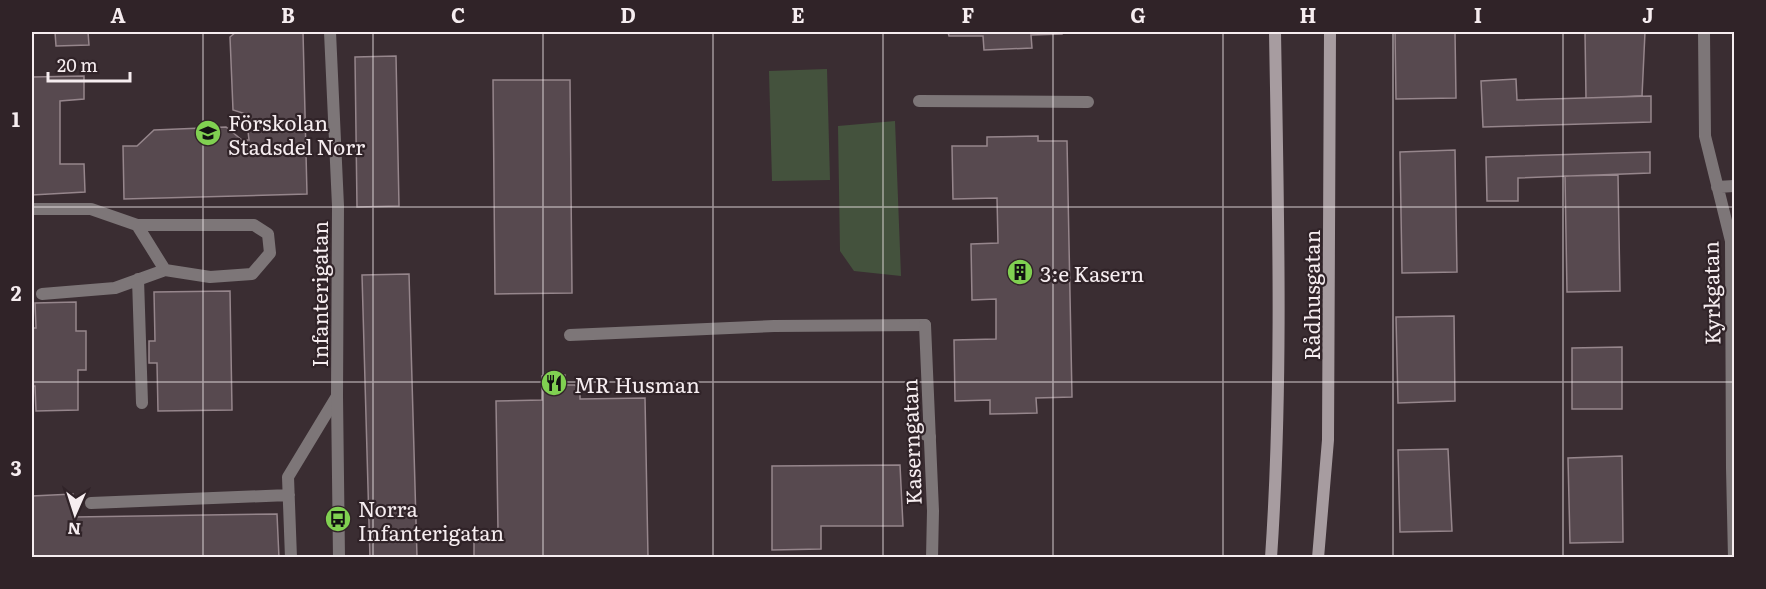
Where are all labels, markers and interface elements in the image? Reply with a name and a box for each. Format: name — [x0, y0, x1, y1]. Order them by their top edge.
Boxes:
text: A — [110, 0, 126, 29]
text: B — [281, 0, 295, 29]
text: C — [451, 0, 465, 29]
text: D — [620, 0, 636, 29]
text: E — [791, 0, 805, 29]
text: F — [962, 0, 975, 29]
text: G — [1130, 0, 1146, 29]
text: H — [1300, 0, 1316, 29]
text: I — [1474, 0, 1482, 29]
text: J — [1642, 0, 1654, 29]
scale bar — [48, 45, 130, 83]
text: 20 m — [57, 51, 98, 78]
text: 1 — [12, 103, 20, 133]
place label: Förskolan Stadsdel Norr — [228, 106, 365, 161]
school or university icon: Förskolan Stadsdel Norr — [193, 118, 223, 148]
street label: Infanterigatan — [303, 221, 334, 367]
street label: Rådhusgatan — [1295, 230, 1326, 360]
street label: Kyrkgatan — [1694, 241, 1726, 345]
building icon: 3:e Kasern — [1005, 257, 1035, 287]
place label: 3:e Kasern — [1040, 257, 1144, 288]
text: 2 — [11, 277, 22, 307]
restaurant icon: MR Husman — [539, 368, 569, 398]
place label: MR Husman — [574, 368, 700, 399]
street label: Kaserngatan — [892, 378, 928, 506]
text: 3 — [10, 452, 22, 482]
north arrow — [45, 484, 105, 544]
place label: Norra Infanterigatan — [358, 492, 504, 547]
bus stop icon: Norra Infanterigatan — [323, 504, 353, 534]
text: N — [67, 518, 82, 542]

